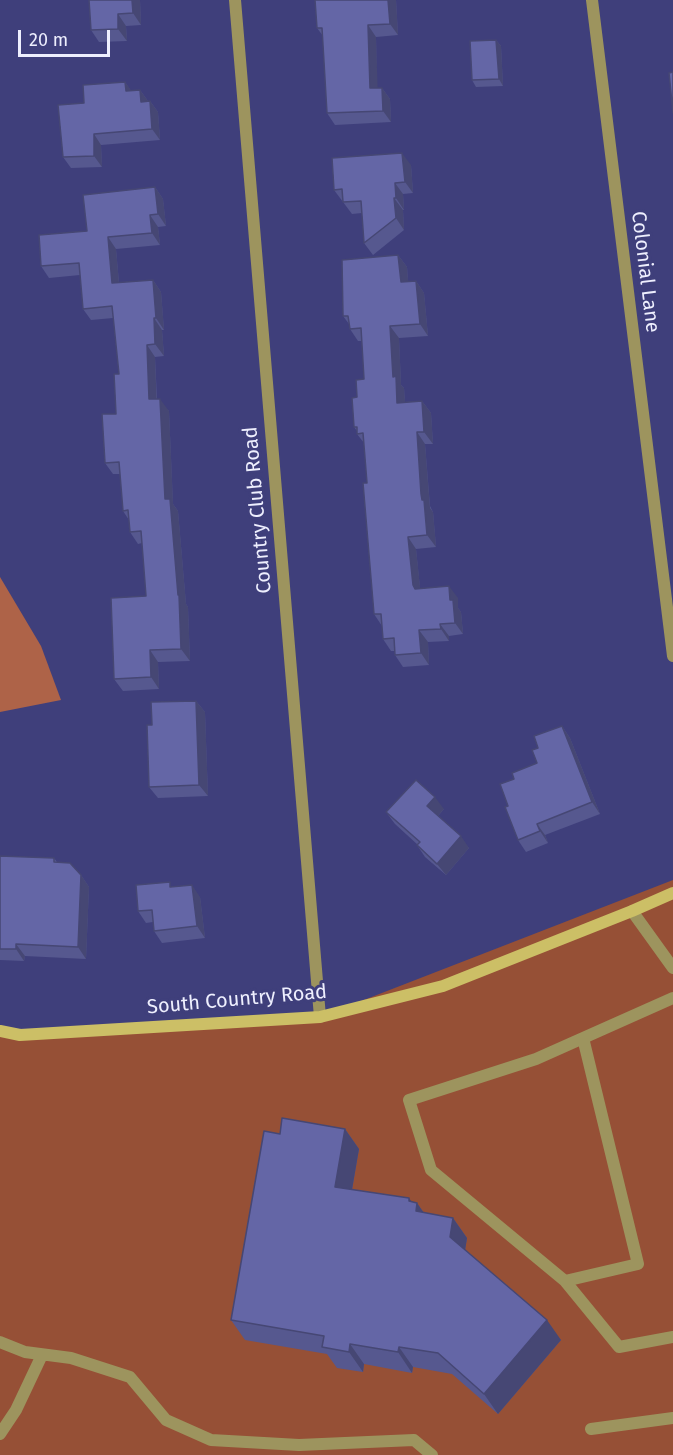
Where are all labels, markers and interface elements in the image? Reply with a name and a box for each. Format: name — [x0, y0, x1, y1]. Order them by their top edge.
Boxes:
scale bar — [21, 18, 112, 56]
text: 20 m — [29, 29, 68, 51]
street label: Colonial Lane — [626, 210, 664, 334]
street label: Country Club Road — [239, 425, 277, 595]
street label: South Country Road — [146, 980, 328, 1020]

